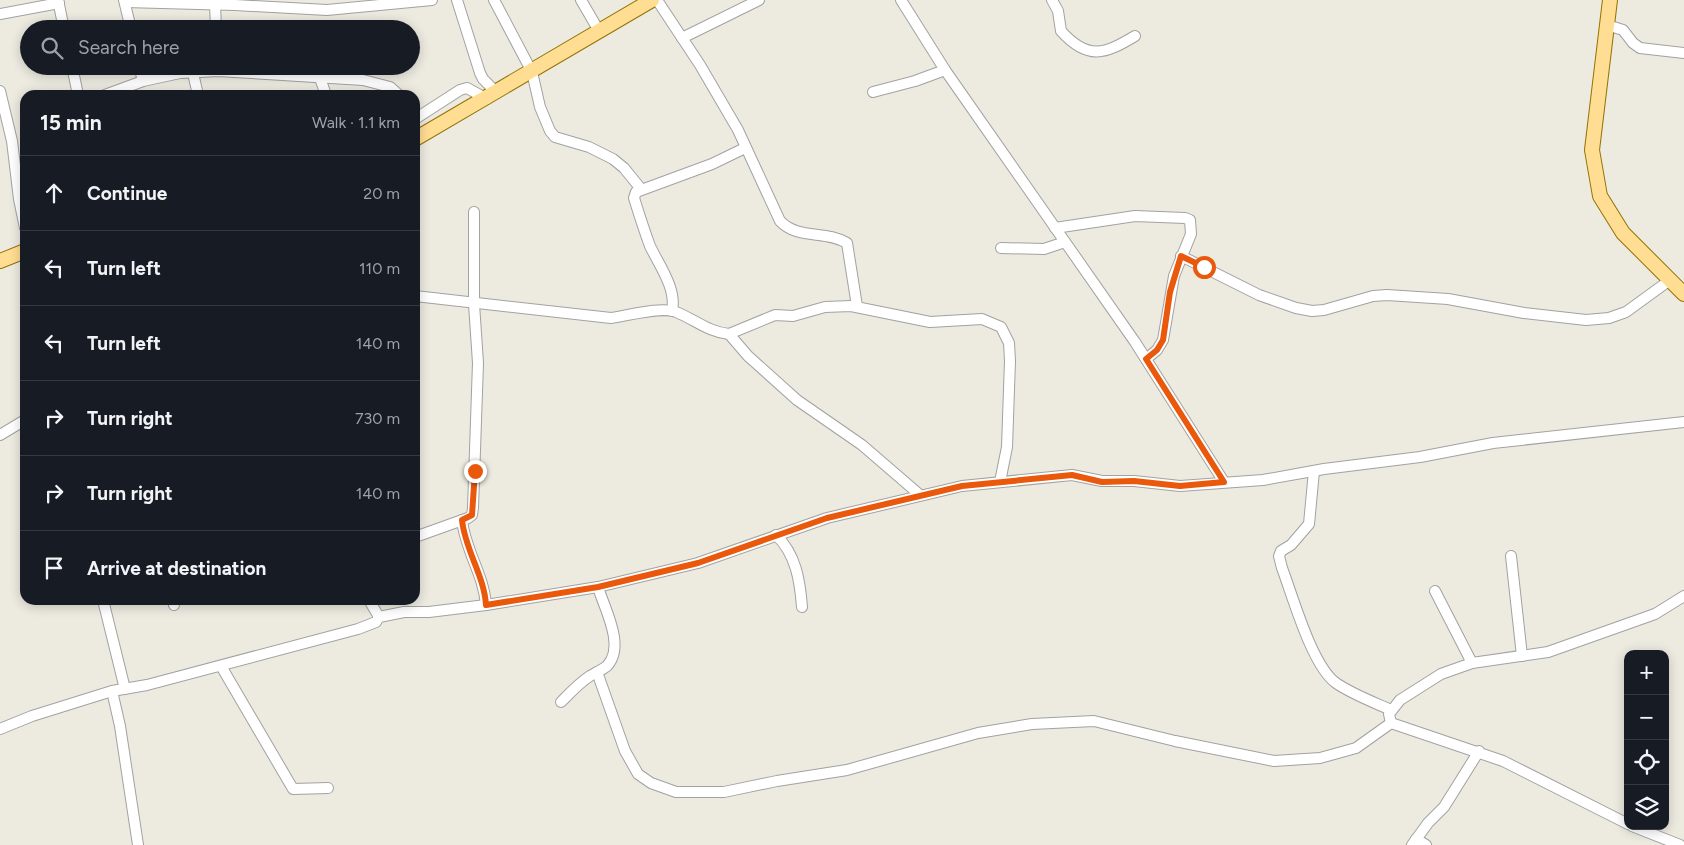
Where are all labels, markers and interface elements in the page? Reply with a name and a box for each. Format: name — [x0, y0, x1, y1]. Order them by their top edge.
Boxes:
search box — [20, 20, 420, 75]
icon: search — [38, 34, 66, 62]
text: Search here — [78, 36, 180, 59]
text: 15 min — [40, 110, 102, 135]
text: Walk · 1.1 km — [312, 113, 400, 132]
icon: ahead — [40, 179, 68, 207]
text: Continue — [87, 182, 167, 205]
text: 20 m — [363, 184, 400, 203]
icon: left — [40, 254, 68, 282]
route start — [1193, 256, 1216, 279]
text: Turn left — [87, 257, 161, 280]
text: 110 m — [359, 259, 400, 278]
icon: left — [40, 329, 68, 357]
text: Turn left — [87, 332, 161, 355]
text: 140 m — [356, 334, 400, 353]
icon: right — [40, 404, 68, 432]
text: Turn right — [87, 407, 173, 430]
text: 730 m — [355, 409, 400, 428]
route end — [464, 460, 487, 483]
icon: right — [40, 479, 68, 507]
text: Turn right — [87, 482, 173, 505]
text: 140 m — [356, 484, 400, 503]
icon: arrive — [40, 554, 68, 582]
text: Arrive at destination — [87, 557, 266, 580]
map controls — [1624, 650, 1669, 830]
button: + — [1624, 650, 1669, 695]
button: − — [1624, 695, 1669, 740]
button: locate — [1624, 740, 1669, 785]
button: layers — [1624, 785, 1669, 830]

